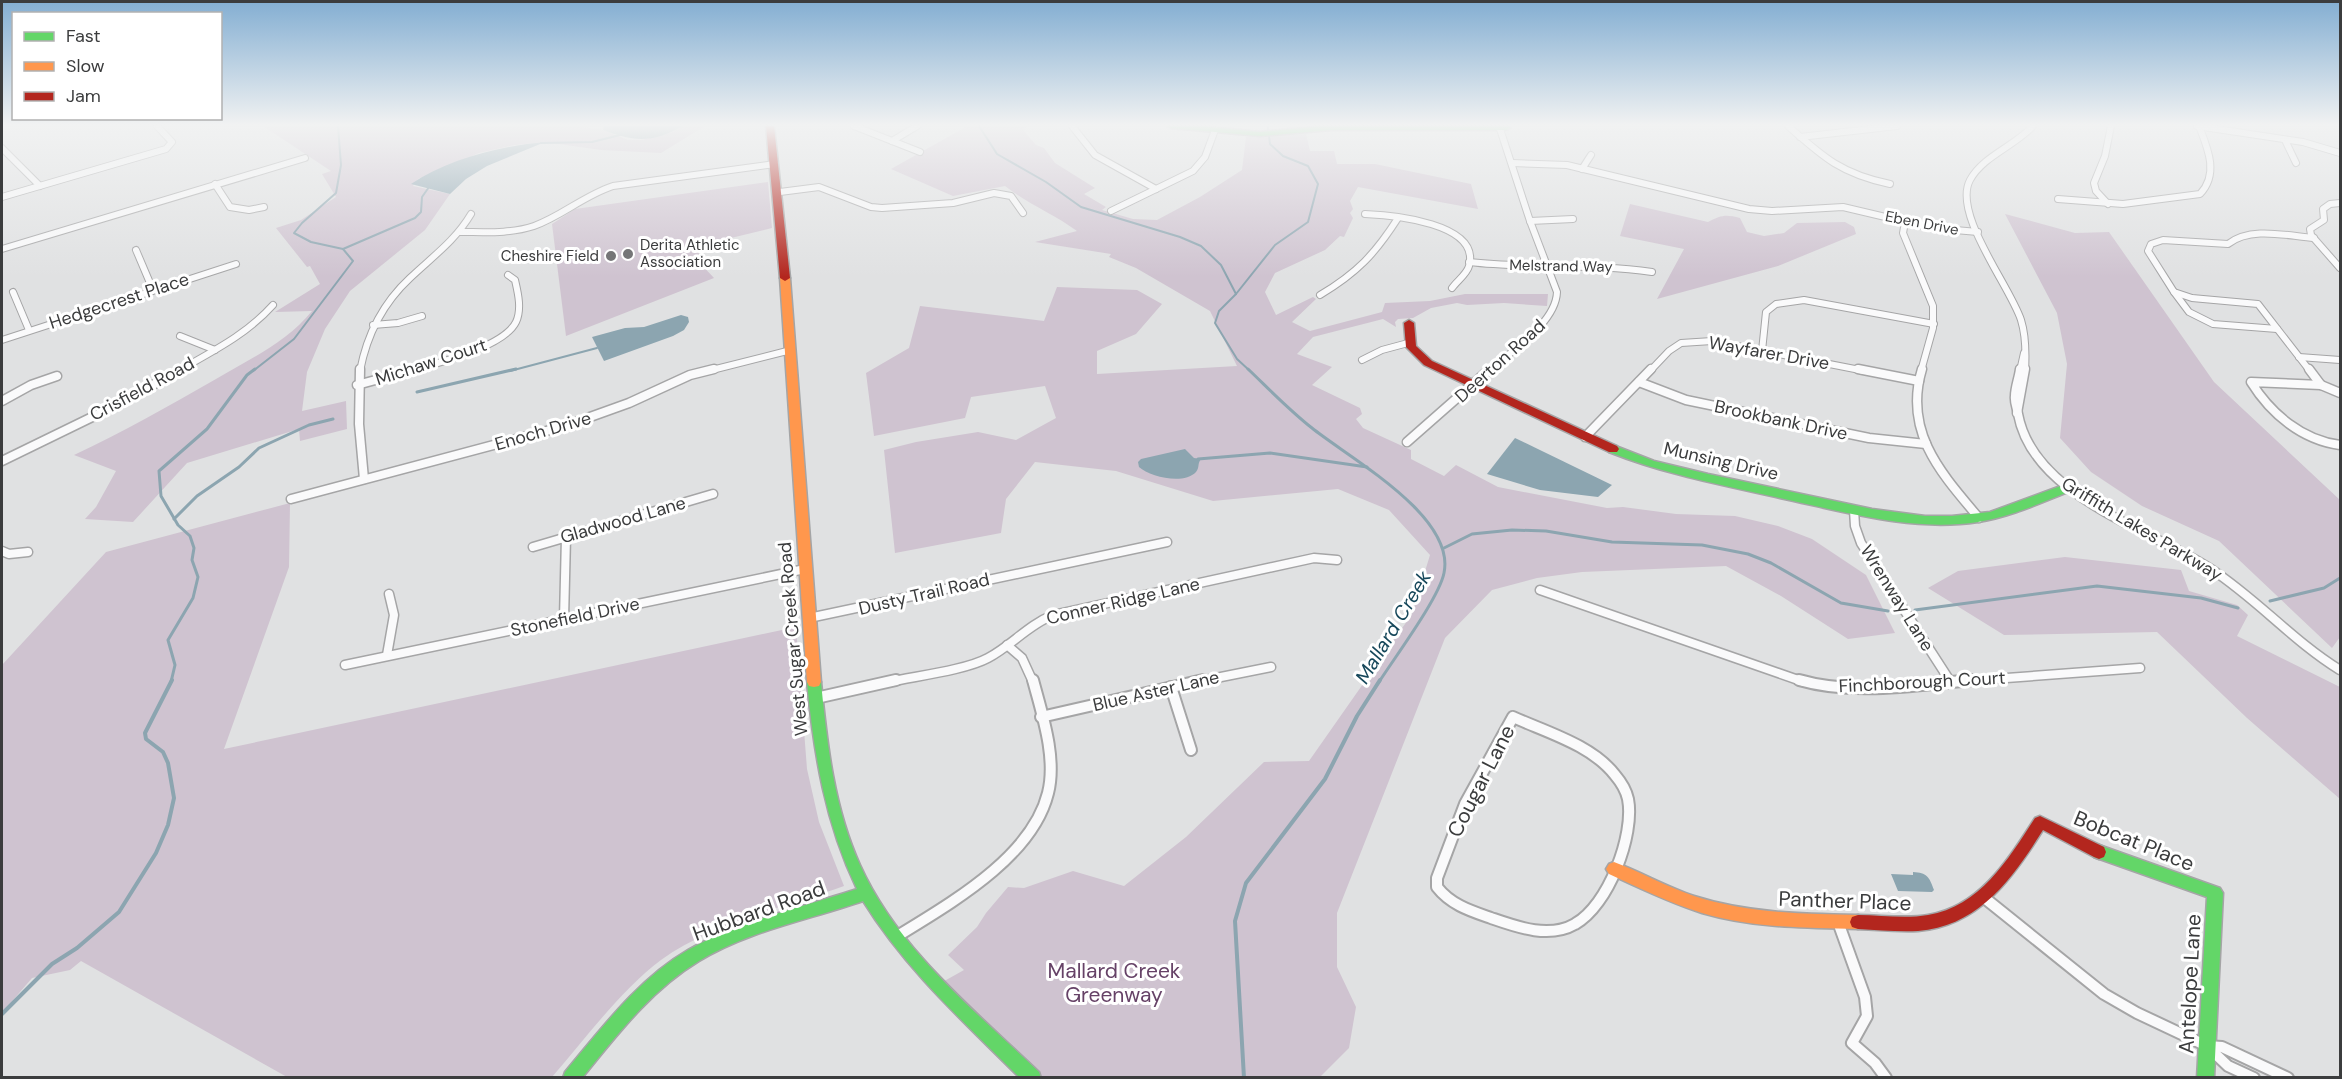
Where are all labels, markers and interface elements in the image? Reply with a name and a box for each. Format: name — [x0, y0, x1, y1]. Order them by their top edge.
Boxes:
legend — [12, 12, 222, 120]
text: Fast — [66, 24, 101, 48]
text: Slow — [66, 54, 105, 78]
text: Jam — [66, 84, 101, 108]
street label: Eben Drive — [1884, 206, 1960, 240]
place label: Derita Athletic Association — [640, 235, 740, 272]
place label: Cheshire Field — [501, 246, 599, 266]
marker: Derita Athletic Association — [621, 247, 635, 261]
marker: Cheshire Field — [604, 249, 618, 263]
street label: Melstrand Way — [1509, 255, 1613, 277]
street label: Hedgecrest Place — [46, 267, 192, 335]
street label: Deerton Road — [1450, 314, 1550, 408]
street label: Wayfarer Drive — [1707, 331, 1831, 375]
street label: Michaw Court — [372, 333, 490, 391]
street label: Crisfield Road — [85, 351, 199, 427]
street label: Brookbank Drive — [1712, 394, 1850, 446]
street label: Enoch Drive — [492, 406, 594, 456]
street label: Munsing Drive — [1661, 436, 1781, 486]
street label: Griffith Lakes Parkway — [2057, 472, 2227, 586]
street label: Gladwood Lane — [558, 491, 688, 549]
street label: Wrenway Lane — [1855, 540, 1939, 656]
street label: West Sugar Creek Road — [773, 541, 813, 737]
water label: Mallard Creek — [1349, 565, 1437, 688]
street label: Dusty Trail Road — [856, 567, 992, 621]
street label: Conner Ridge Lane — [1044, 572, 1202, 630]
street label: Stonefield Drive — [508, 592, 642, 642]
street label: Blue Aster Lane — [1090, 665, 1222, 717]
street label: Finchborough Court — [1838, 666, 2006, 698]
street label: Cougar Lane — [1441, 720, 1521, 842]
street label: Bobcat Place — [2070, 804, 2198, 878]
street label: Hubbard Road — [689, 874, 829, 948]
street label: Panther Place — [1778, 885, 1912, 917]
street label: Antelope Lane — [2172, 913, 2208, 1055]
park label: Mallard Creek Greenway — [1048, 957, 1181, 1009]

